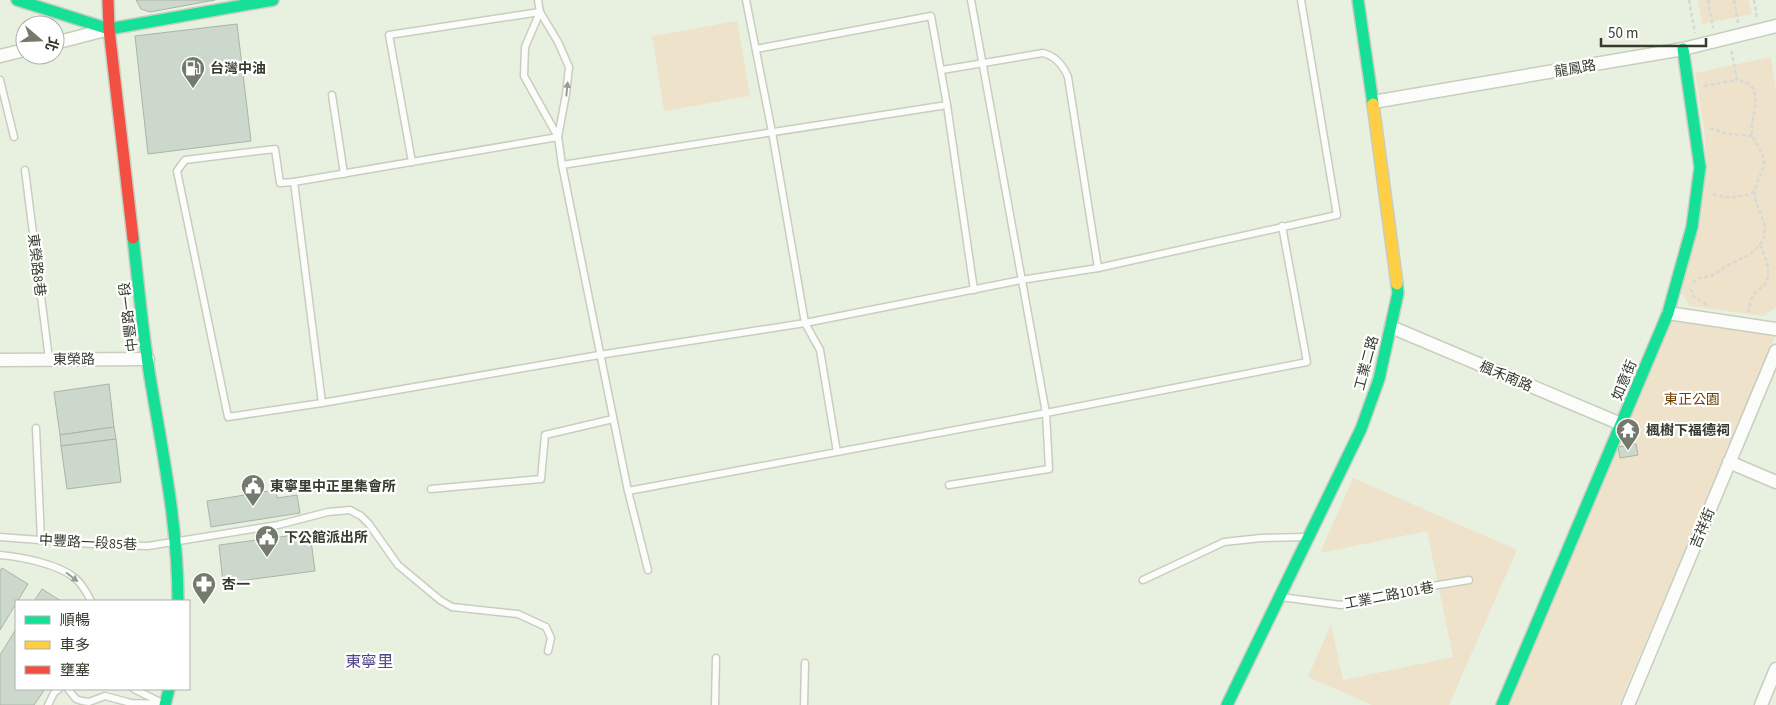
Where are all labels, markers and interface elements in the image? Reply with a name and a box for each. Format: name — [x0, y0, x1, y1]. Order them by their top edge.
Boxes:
north arrow — [15, 15, 65, 65]
scale bar — [1601, 15, 1706, 47]
text: 50 m — [1608, 23, 1638, 44]
text: 北 — [40, 34, 63, 54]
fuel station icon: 台灣中油 — [180, 55, 206, 89]
street label: 龍鳳路 — [1553, 55, 1598, 82]
place label: 台灣中油 — [210, 59, 266, 79]
one-way arrow — [563, 81, 571, 97]
street label: 東榮路8巷 — [22, 233, 50, 298]
street label: 中豐路一段 — [115, 281, 143, 353]
street label: 工業二路 — [1350, 334, 1384, 393]
street label: 東榮路 — [53, 350, 95, 370]
street label: 楓禾南路 — [1476, 357, 1535, 397]
street label: 如意街 — [1608, 357, 1642, 404]
park label: 東正公園 — [1664, 390, 1720, 410]
temple icon: 楓樹下福德祠 — [1615, 417, 1641, 451]
place label: 楓樹下福德祠 — [1646, 421, 1730, 441]
public building icon: 東寧里中正里集會所 — [240, 473, 266, 507]
place label: 東寧里中正里集會所 — [270, 477, 396, 497]
street label: 吉祥街 — [1686, 505, 1720, 552]
public building icon: 下公館派出所 — [254, 524, 280, 558]
place label: 下公館派出所 — [284, 528, 368, 548]
street label: 中豐路一段85巷 — [39, 530, 137, 556]
one-way arrow — [65, 571, 78, 582]
pharmacy icon: 杏一 — [191, 571, 217, 605]
place label: 杏一 — [222, 575, 250, 595]
street label: 工業二路101巷 — [1343, 577, 1436, 614]
legend — [15, 600, 190, 690]
text: 順暢 — [60, 610, 90, 631]
text: 車多 — [60, 635, 90, 656]
district label: 東寧里 — [345, 651, 393, 673]
text: 壅塞 — [60, 660, 90, 681]

